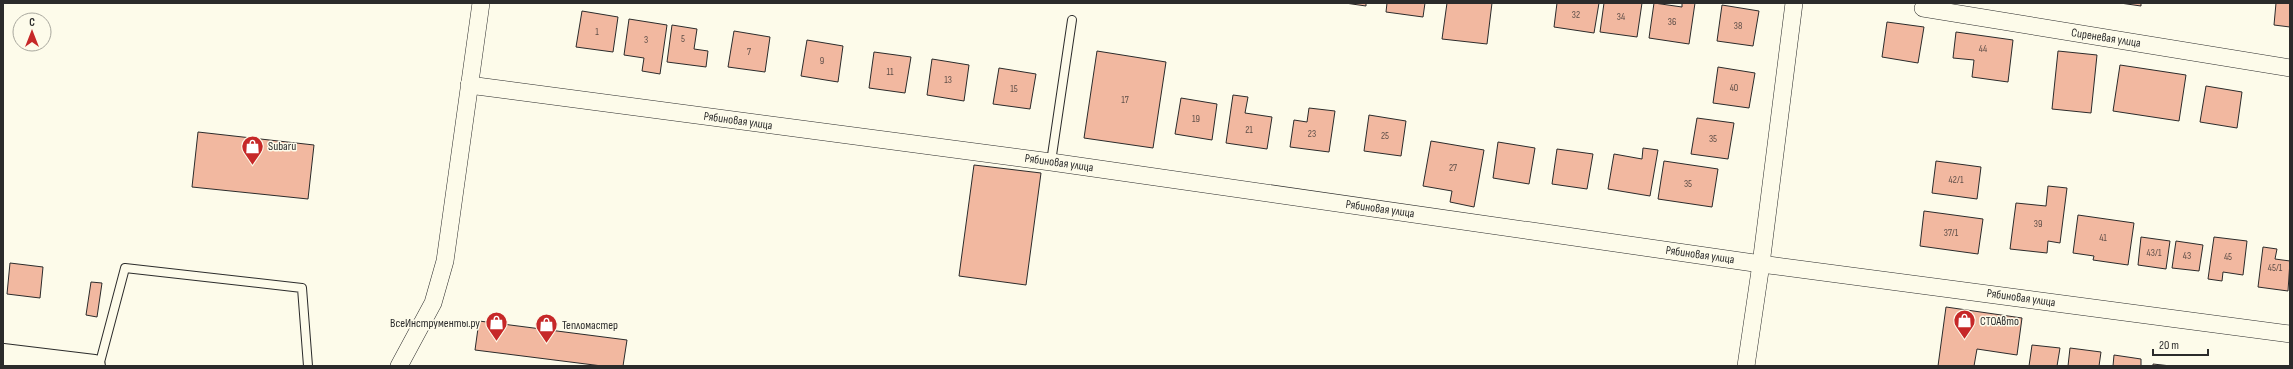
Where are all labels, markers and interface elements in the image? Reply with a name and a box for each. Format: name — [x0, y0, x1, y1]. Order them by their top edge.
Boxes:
house number: 32 — [1572, 9, 1580, 21]
house number: 34 — [1617, 11, 1625, 23]
north arrow — [12, 12, 52, 52]
text: С — [29, 16, 35, 29]
house number: 36 — [1668, 16, 1676, 28]
house number: 38 — [1734, 20, 1742, 32]
street label: Сиреневая улица — [2070, 25, 2142, 51]
house number: 1 — [595, 26, 599, 38]
house number: 5 — [681, 33, 685, 45]
house number: 3 — [644, 34, 648, 46]
house number: 44 — [1979, 43, 1987, 55]
house number: 7 — [747, 46, 751, 58]
house number: 9 — [820, 55, 824, 67]
house number: 11 — [887, 66, 894, 78]
house number: 13 — [944, 74, 952, 86]
house number: 40 — [1730, 82, 1738, 94]
house number: 15 — [1010, 83, 1018, 95]
house number: 17 — [1121, 94, 1129, 106]
street label: Рябиновая улица — [703, 109, 774, 133]
house number: 19 — [1192, 113, 1200, 125]
house number: 21 — [1245, 124, 1253, 136]
house number: 23 — [1308, 128, 1316, 140]
house number: 25 — [1381, 130, 1389, 142]
shop icon: Subaru — [240, 133, 266, 166]
house number: 35 — [1709, 133, 1717, 145]
place label: Subaru — [268, 139, 296, 154]
street label: Рябиновая улица — [1024, 151, 1095, 175]
house number: 27 — [1449, 162, 1457, 174]
house number: 42/1 — [1949, 174, 1964, 186]
house number: 35 — [1684, 178, 1692, 190]
street label: Рябиновая улица — [1345, 197, 1416, 221]
house number: 39 — [2034, 218, 2042, 230]
house number: 37/1 — [1944, 227, 1959, 239]
house number: 41 — [2099, 232, 2107, 244]
street label: Рябиновая улица — [1665, 243, 1736, 267]
house number: 43/1 — [2147, 247, 2162, 259]
house number: 43 — [2183, 250, 2191, 262]
house number: 45 — [2224, 251, 2232, 263]
house number: 45/1 — [2268, 262, 2283, 274]
street label: Рябиновая улица — [1986, 286, 2057, 310]
shop icon: СТОАвто — [1952, 308, 1978, 341]
shop icon: ВсеИнструменты.ру — [483, 310, 509, 343]
shop icon: Тепломастер — [534, 312, 560, 345]
place label: СТОАвто — [1980, 314, 2019, 329]
place label: ВсеИнструменты.ру — [390, 316, 480, 331]
place label: Тепломастер — [562, 318, 618, 333]
scale bar — [2153, 331, 2208, 357]
text: 20 m — [2159, 338, 2179, 353]

